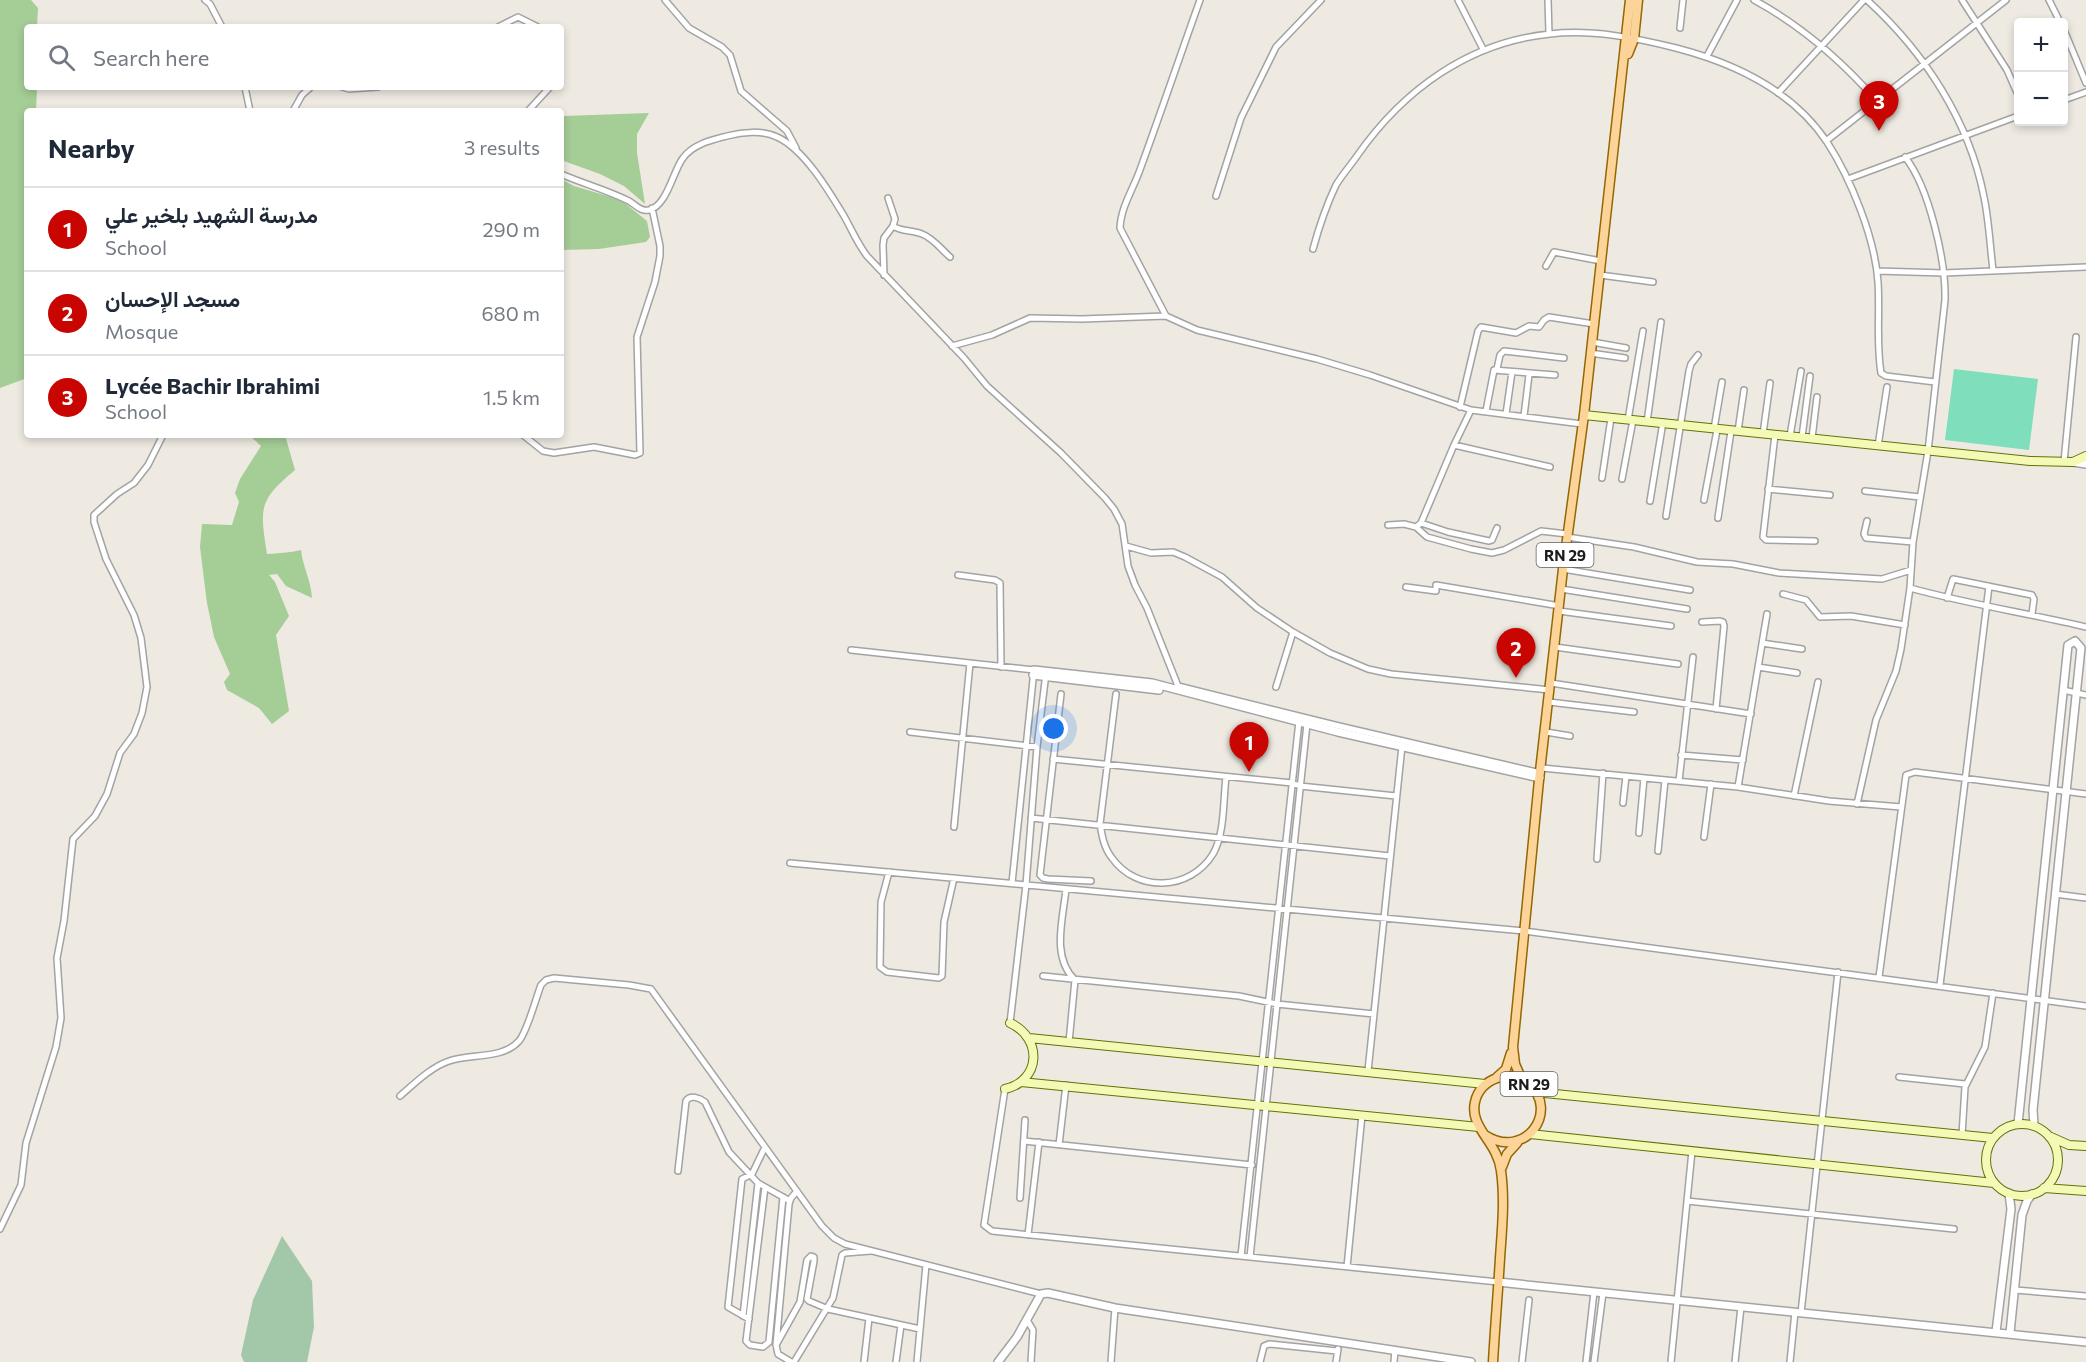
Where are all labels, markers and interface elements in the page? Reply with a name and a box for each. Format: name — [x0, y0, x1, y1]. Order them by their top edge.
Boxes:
map controls — [2014, 18, 2068, 126]
button: + — [2014, 18, 2068, 72]
search box — [24, 24, 564, 90]
icon: search — [45, 41, 78, 74]
text: Search here — [93, 44, 209, 71]
button: − — [2014, 72, 2068, 126]
pin: 3 — [1860, 82, 1898, 131]
text: Nearby — [48, 132, 135, 163]
text: 3 results — [464, 135, 540, 159]
text: مدرسة الشهيد بلخير علي — [105, 201, 318, 228]
text: 1 — [63, 217, 72, 241]
text: 290 m — [482, 217, 540, 241]
text: School — [105, 235, 167, 259]
text: مسجد الإحسان — [105, 285, 240, 312]
text: 2 — [62, 301, 73, 325]
text: 680 m — [481, 301, 540, 325]
text: Mosque — [105, 319, 178, 343]
text: Lycée Bachir Ibrahimi — [105, 372, 320, 399]
text: 3 — [62, 385, 73, 409]
text: 1.5 km — [483, 385, 540, 409]
text: School — [105, 399, 167, 423]
road number: RN 29 — [1536, 543, 1594, 567]
pin: 2 — [1496, 628, 1536, 678]
your location — [1039, 714, 1068, 743]
pin: 1 — [1230, 722, 1268, 772]
road number: RN 29 — [1500, 1072, 1558, 1096]

